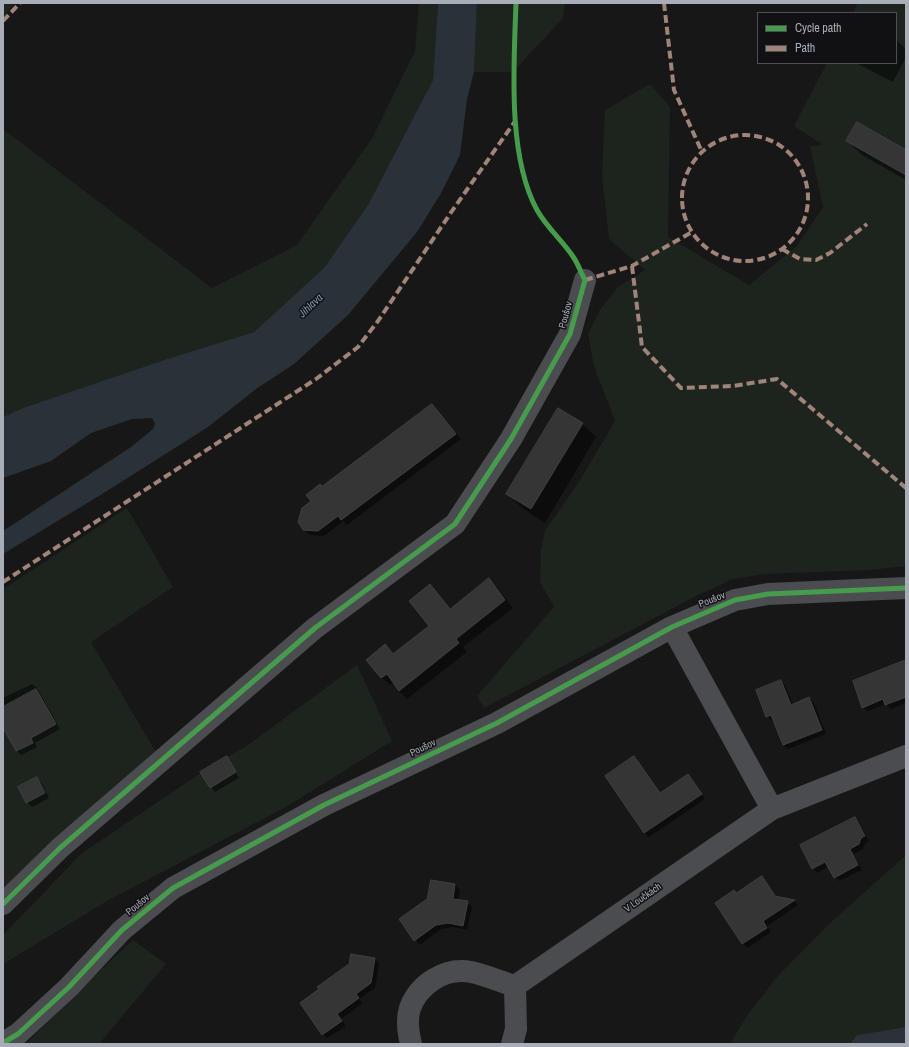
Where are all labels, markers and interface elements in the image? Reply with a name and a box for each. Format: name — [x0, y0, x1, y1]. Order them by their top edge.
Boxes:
legend — [757, 12, 897, 64]
text: Cycle path — [795, 20, 842, 36]
text: Path — [795, 40, 815, 56]
water label: Jihlava — [296, 291, 326, 321]
street label: Poušov — [557, 300, 575, 330]
street label: Poušov — [697, 589, 727, 611]
street label: Poušov — [408, 737, 438, 759]
street label: V Loučkách — [622, 881, 664, 915]
street label: Poušov — [124, 892, 152, 918]

